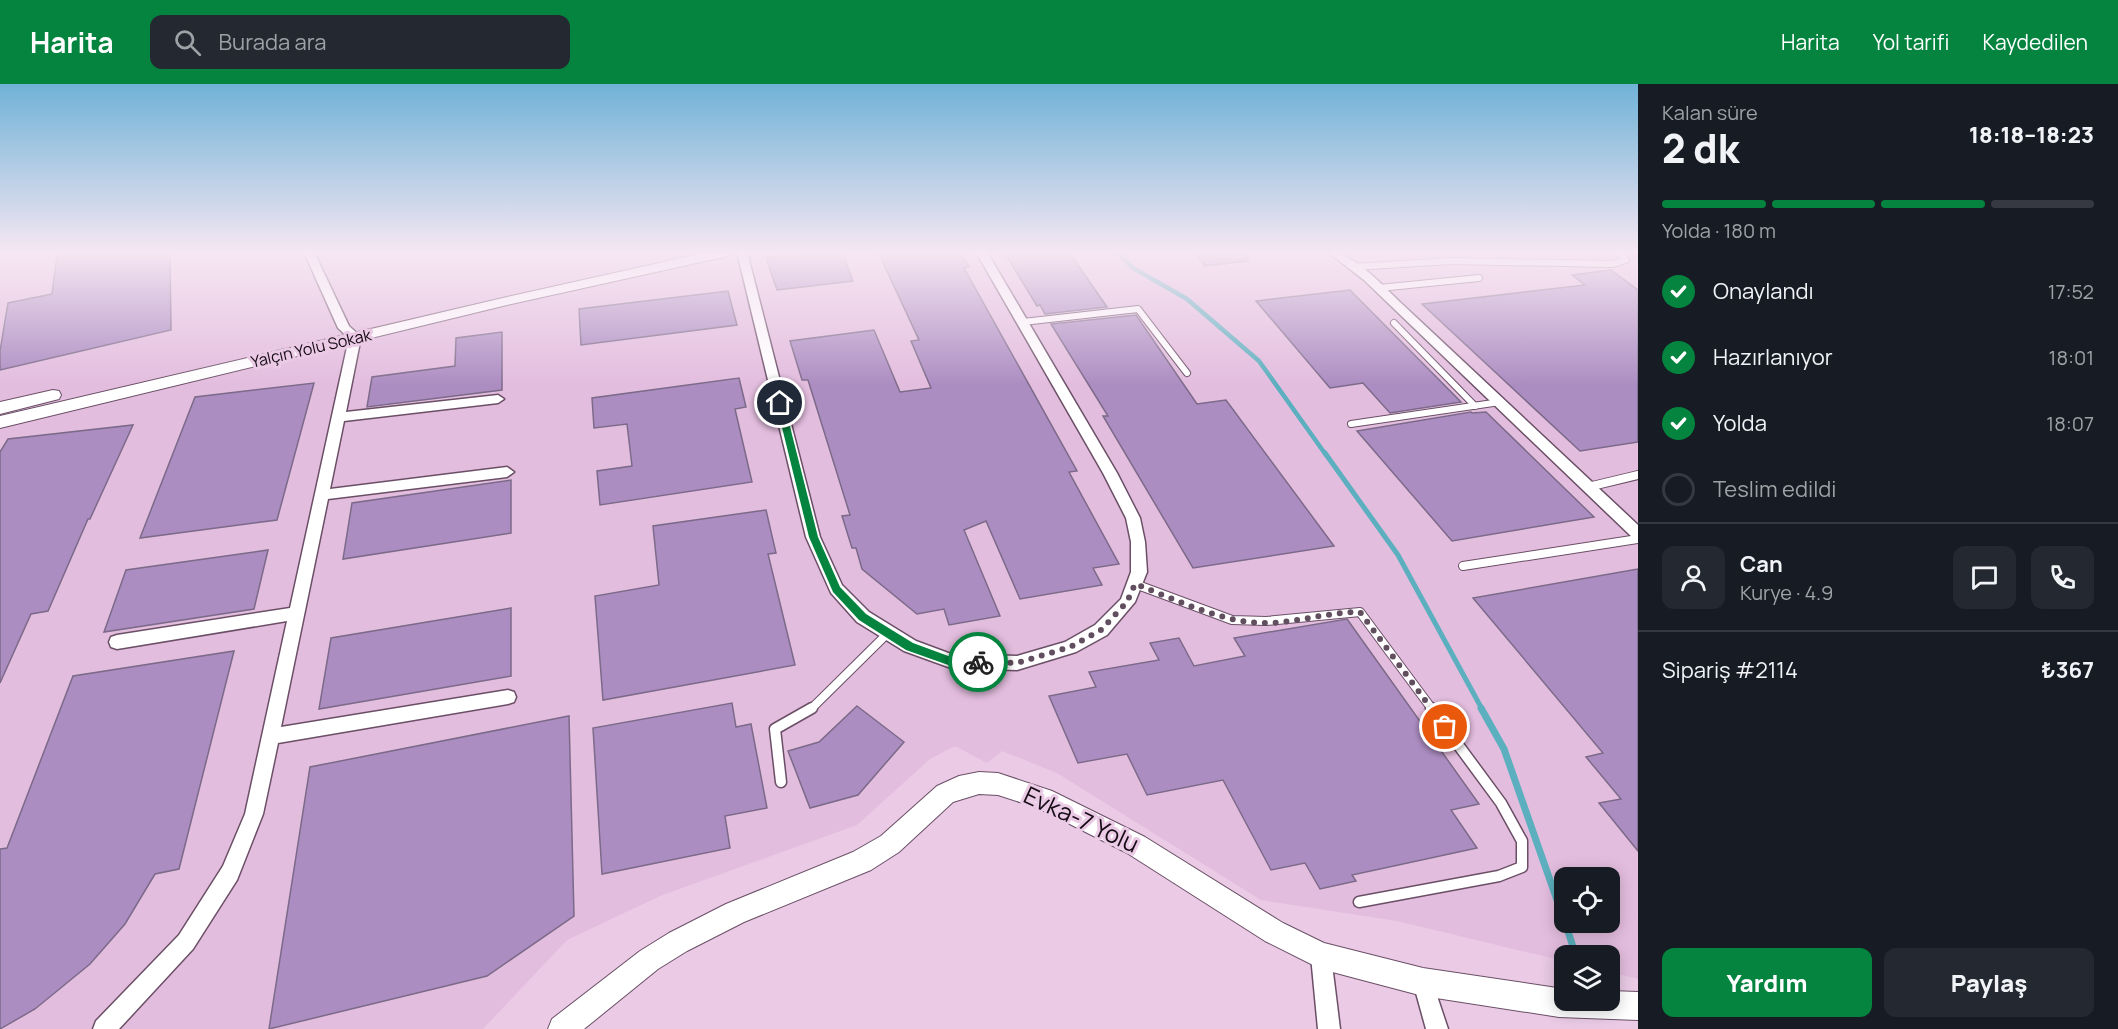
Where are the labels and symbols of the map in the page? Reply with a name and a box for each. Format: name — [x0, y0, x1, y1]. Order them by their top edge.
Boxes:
street label: Yalçın Yolu Sokak — [249, 323, 374, 373]
pin — [754, 377, 805, 428]
courier — [948, 632, 1008, 692]
pin — [1419, 701, 1470, 752]
street label: Evka-7 Yolu — [1019, 778, 1145, 860]

